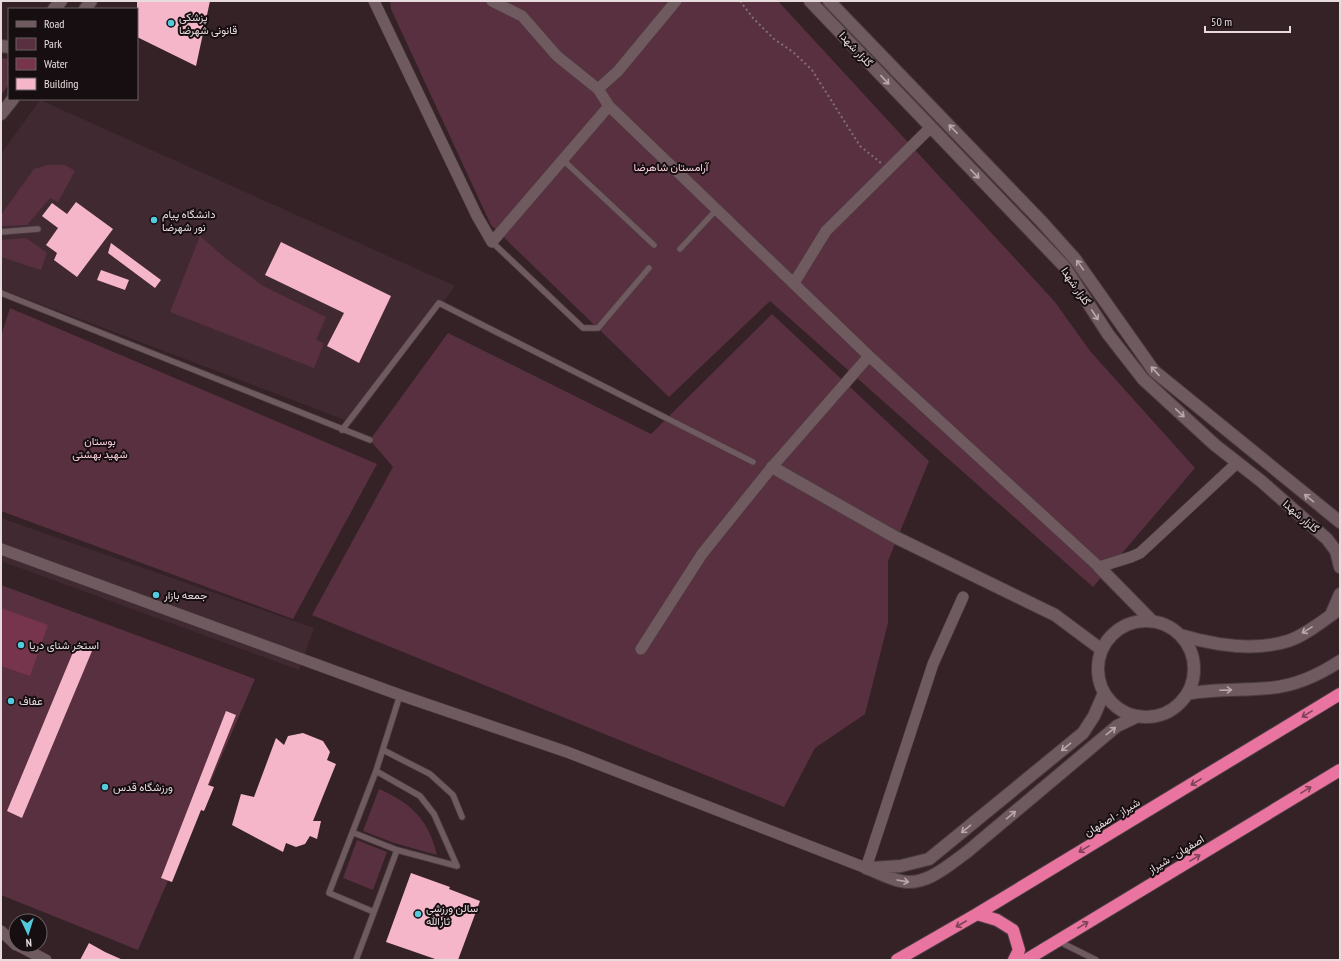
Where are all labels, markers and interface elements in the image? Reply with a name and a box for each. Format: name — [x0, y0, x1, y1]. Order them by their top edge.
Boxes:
legend — [8, 8, 138, 100]
scale bar — [1205, 8, 1290, 34]
place label: پزشکی قانونی شهرضا — [179, 10, 237, 37]
text: 50 m — [1211, 14, 1232, 29]
text: Road — [44, 16, 64, 31]
marker: پزشکی قانونی شهرضا — [166, 18, 176, 28]
street label: گلزار شهدا — [836, 28, 876, 70]
text: Park — [44, 36, 62, 51]
text: Water — [44, 56, 69, 71]
one-way arrow — [880, 75, 890, 85]
text: Building — [44, 76, 79, 91]
one-way arrow — [948, 124, 958, 134]
park label: آرامستان شاهرضا — [634, 160, 710, 174]
one-way arrow — [970, 169, 980, 179]
place label: دانشگاه پیام نور شهرضا — [162, 207, 215, 234]
marker: دانشگاه پیام نور شهرضا — [149, 215, 159, 225]
one-way arrow — [1076, 260, 1084, 271]
street label: گلزار شهدا — [1058, 264, 1094, 308]
one-way arrow — [1091, 309, 1099, 320]
one-way arrow — [1150, 366, 1160, 376]
one-way arrow — [1175, 408, 1185, 417]
park label: بوستان شهید بهشتی — [72, 434, 128, 461]
one-way arrow — [1304, 493, 1315, 502]
street label: گلزار شهدا — [1280, 497, 1322, 535]
place label: جمعه بازار — [163, 588, 207, 602]
marker: جمعه بازار — [151, 590, 161, 600]
one-way arrow — [1301, 627, 1313, 635]
place label: استخر شنای دریا — [29, 638, 99, 652]
marker: استخر شنای دریا — [16, 640, 26, 650]
one-way arrow — [1219, 687, 1232, 694]
place label: عفاف — [19, 694, 43, 708]
marker: عفاف — [6, 696, 16, 706]
one-way arrow — [1301, 711, 1313, 719]
one-way arrow — [1105, 727, 1116, 735]
one-way arrow — [1061, 742, 1072, 751]
one-way arrow — [1190, 778, 1202, 786]
place label: ورزشگاه قدس — [113, 780, 173, 794]
marker: ورزشگاه قدس — [100, 782, 110, 792]
one-way arrow — [1300, 786, 1312, 794]
street label: شیراز - اصفهان — [1081, 795, 1143, 839]
one-way arrow — [1006, 810, 1016, 819]
one-way arrow — [960, 825, 971, 834]
street label: اصفهان - شیراز — [1145, 832, 1207, 877]
one-way arrow — [1078, 846, 1090, 854]
one-way arrow — [1189, 853, 1201, 861]
one-way arrow — [896, 877, 909, 885]
place label: سالن ورزشی ثارالله — [426, 901, 479, 928]
marker: سالن ورزشی ثارالله — [413, 909, 423, 919]
north arrow — [8, 913, 48, 953]
one-way arrow — [955, 920, 967, 928]
one-way arrow — [1078, 921, 1089, 930]
text: N — [25, 936, 32, 950]

